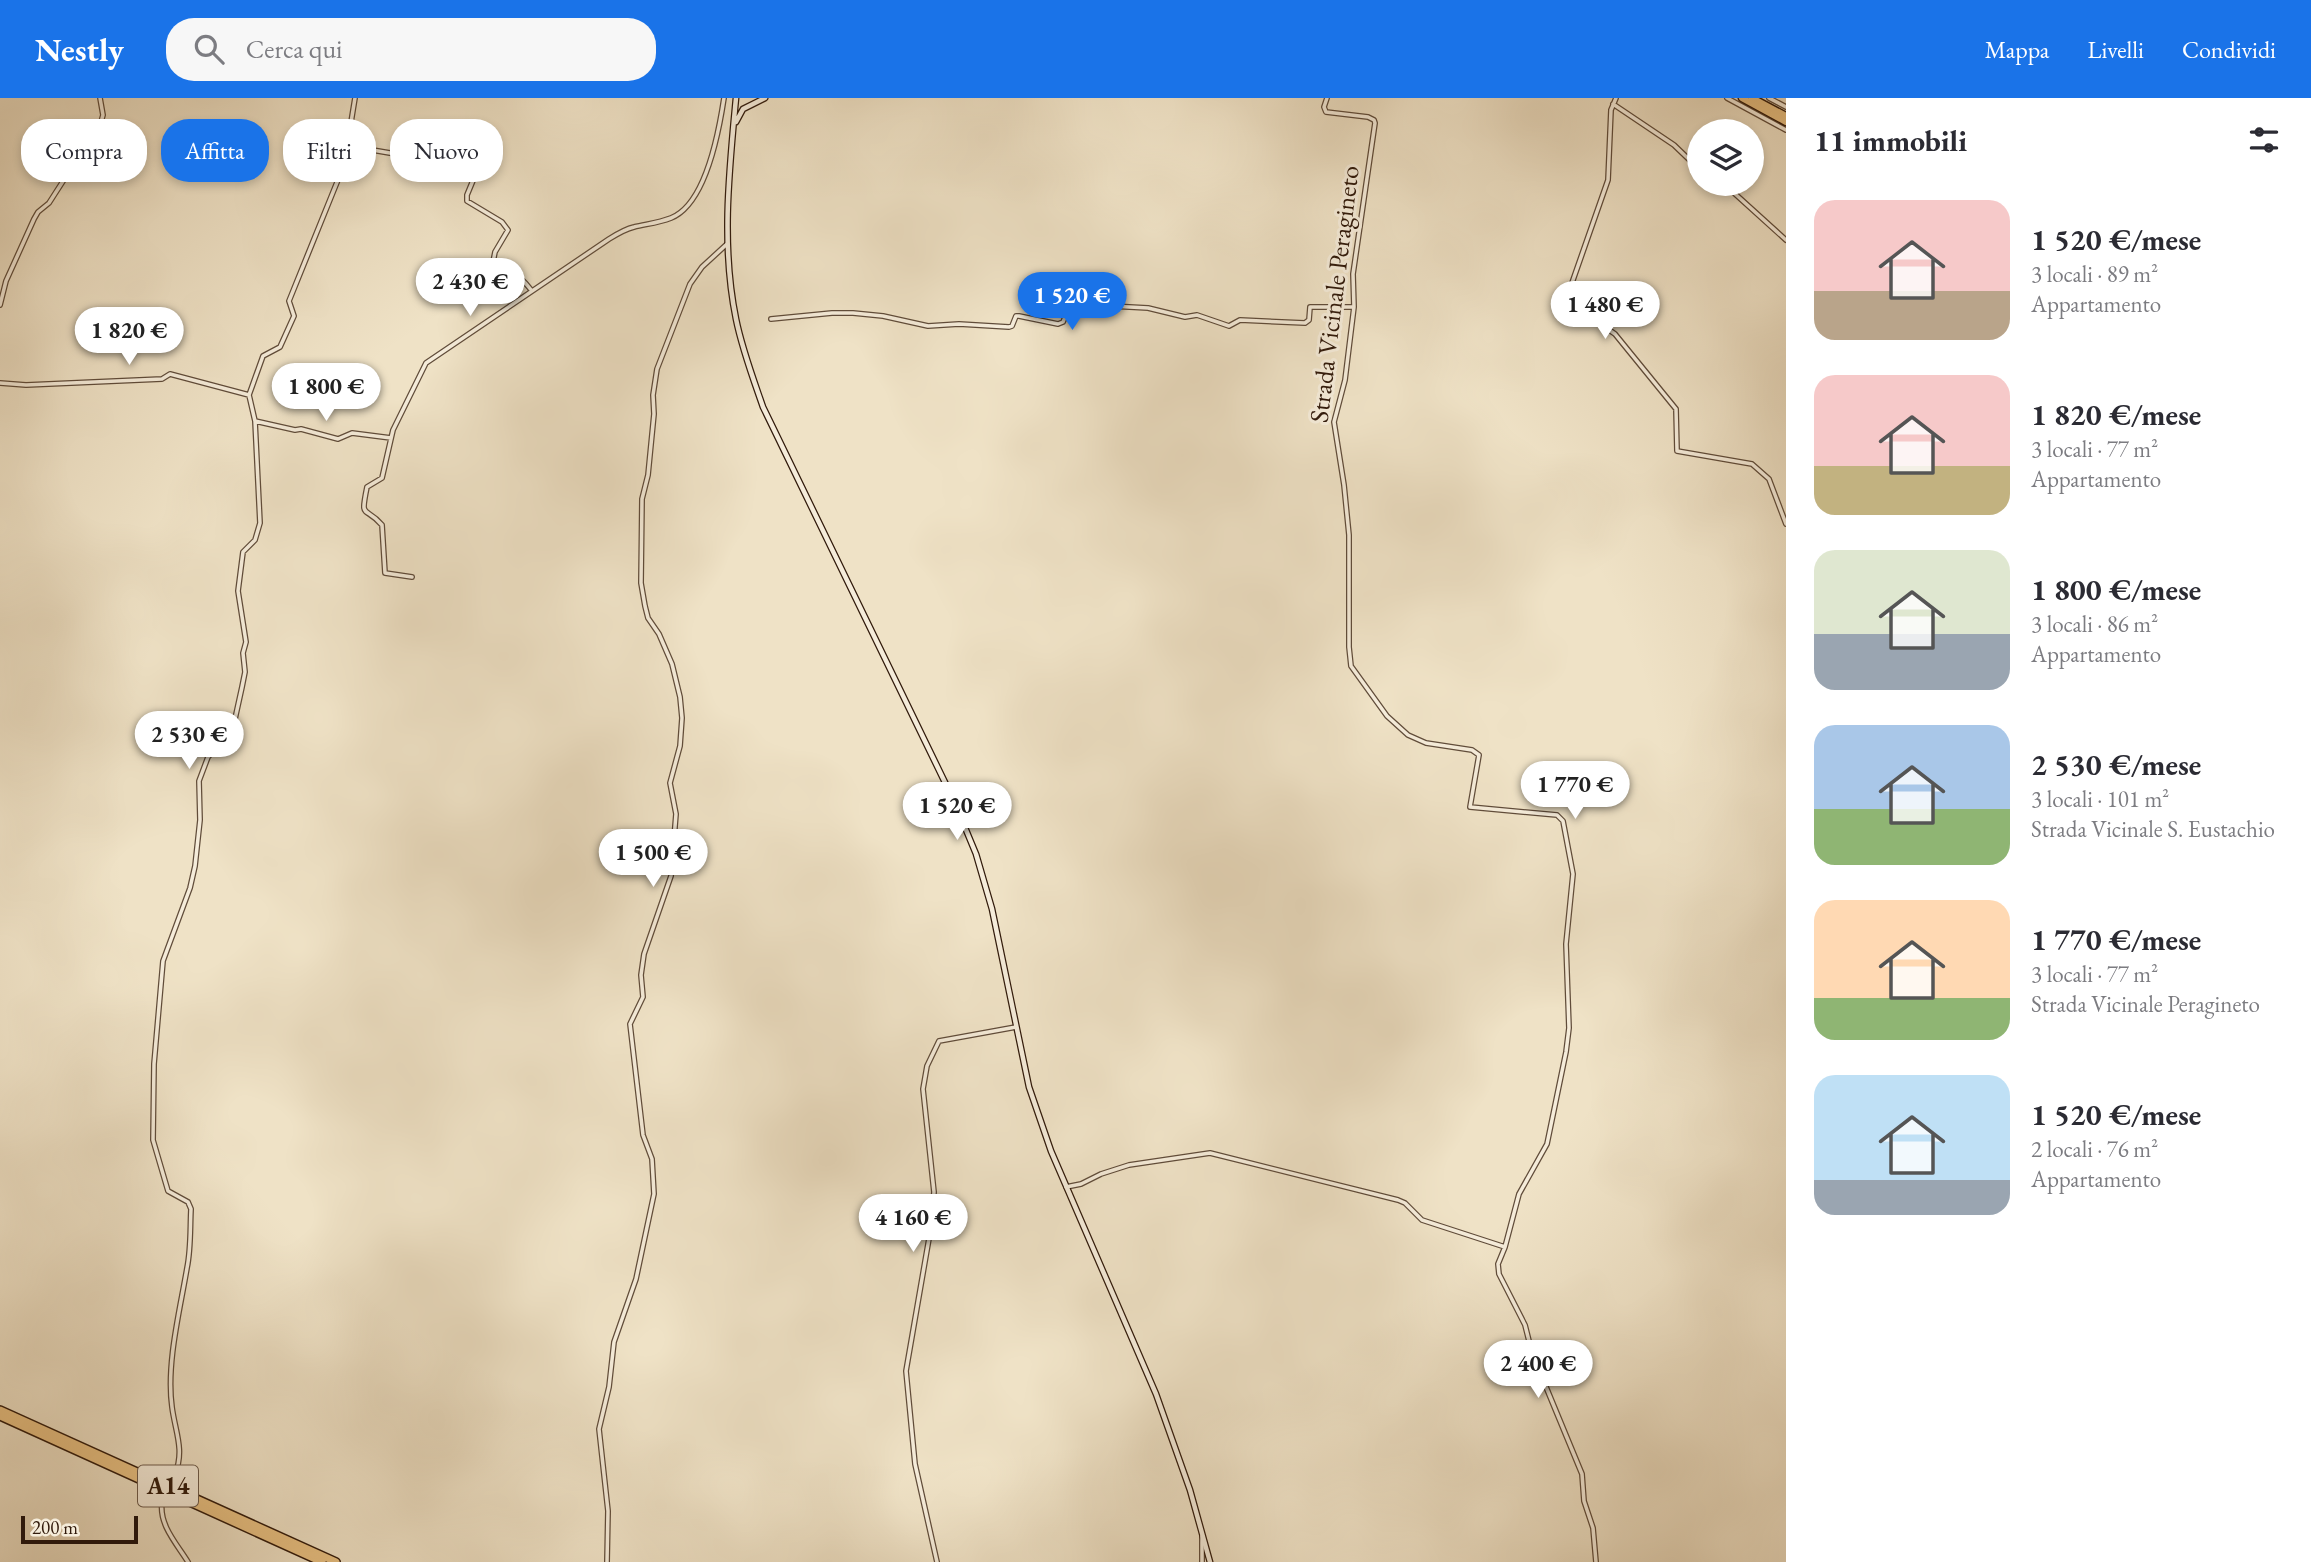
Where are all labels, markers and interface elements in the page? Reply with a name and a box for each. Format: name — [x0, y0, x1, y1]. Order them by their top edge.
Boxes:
search box — [166, 18, 656, 81]
text: Nestly — [35, 28, 124, 71]
icon: search — [190, 30, 228, 68]
text: Cerca qui — [246, 32, 342, 66]
text: Mappa — [1985, 34, 2049, 65]
text: Livelli — [2087, 34, 2144, 65]
text: Condividi — [2182, 34, 2276, 65]
chip: Compra — [21, 119, 147, 182]
chip: Affitta — [161, 119, 269, 182]
chip: Filtri — [283, 119, 376, 182]
chip: Nuovo — [390, 119, 503, 182]
map controls — [1687, 119, 1764, 196]
button: layers — [1687, 119, 1764, 196]
text: 11 immobili — [1814, 121, 1967, 160]
icon: filters — [2245, 121, 2283, 159]
street label: Strada Vicinale Peragineto — [1301, 163, 1367, 425]
text: 1 520 €/mese — [2031, 220, 2201, 259]
icon: home — [1870, 228, 1954, 312]
pin: 2 430 € — [405, 258, 535, 318]
text: 3 locali · 89 m² — [2031, 259, 2158, 289]
text: 2 430 € — [432, 266, 508, 296]
pin: 1 520 € — [1007, 272, 1137, 332]
text: 1 520 € — [1034, 280, 1110, 310]
pin: 1 480 € — [1540, 282, 1670, 341]
text: 1 480 € — [1567, 289, 1643, 319]
text: Appartamento — [2031, 289, 2161, 319]
pin: 1 820 € — [64, 308, 194, 367]
text: 1 820 € — [91, 315, 167, 345]
pin: 1 800 € — [261, 364, 391, 423]
text: 1 800 € — [288, 371, 364, 401]
text: 1 820 €/mese — [2031, 395, 2201, 434]
icon: home — [1870, 403, 1954, 487]
text: 3 locali · 77 m² — [2031, 434, 2158, 464]
text: Appartamento — [2031, 464, 2161, 494]
text: 1 800 €/mese — [2031, 570, 2201, 609]
icon: home — [1870, 578, 1954, 662]
text: 3 locali · 86 m² — [2031, 609, 2158, 639]
text: Appartamento — [2031, 639, 2161, 669]
pin: 2 530 € — [124, 712, 254, 771]
text: 2 530 € — [151, 719, 227, 749]
text: 2 530 €/mese — [2031, 745, 2201, 784]
icon: home — [1870, 753, 1954, 837]
pin: 1 770 € — [1510, 762, 1640, 821]
text: 1 770 € — [1537, 769, 1613, 799]
pin: 1 520 € — [892, 782, 1022, 842]
text: 3 locali · 101 m² — [2031, 784, 2169, 814]
text: 1 520 € — [919, 790, 995, 820]
text: Strada Vicinale S. Eustachio — [2031, 814, 2275, 844]
pin: 1 500 € — [588, 830, 718, 889]
text: 1 500 € — [615, 837, 691, 867]
text: 1 770 €/mese — [2031, 920, 2201, 959]
icon: home — [1870, 928, 1954, 1012]
text: 3 locali · 77 m² — [2031, 959, 2158, 989]
text: Strada Vicinale Peragineto — [2031, 989, 2260, 1019]
text: 1 520 €/mese — [2031, 1095, 2201, 1134]
icon: home — [1870, 1103, 1954, 1187]
text: 2 locali · 76 m² — [2031, 1134, 2158, 1164]
text: Appartamento — [2031, 1164, 2161, 1194]
pin: 4 160 € — [848, 1194, 978, 1254]
text: 4 160 € — [875, 1202, 951, 1232]
pin: 2 400 € — [1473, 1340, 1603, 1400]
text: 2 400 € — [1500, 1348, 1576, 1378]
road number: A14 — [138, 1466, 198, 1506]
scale bar — [21, 1513, 138, 1545]
text: 200 m — [32, 1515, 78, 1540]

